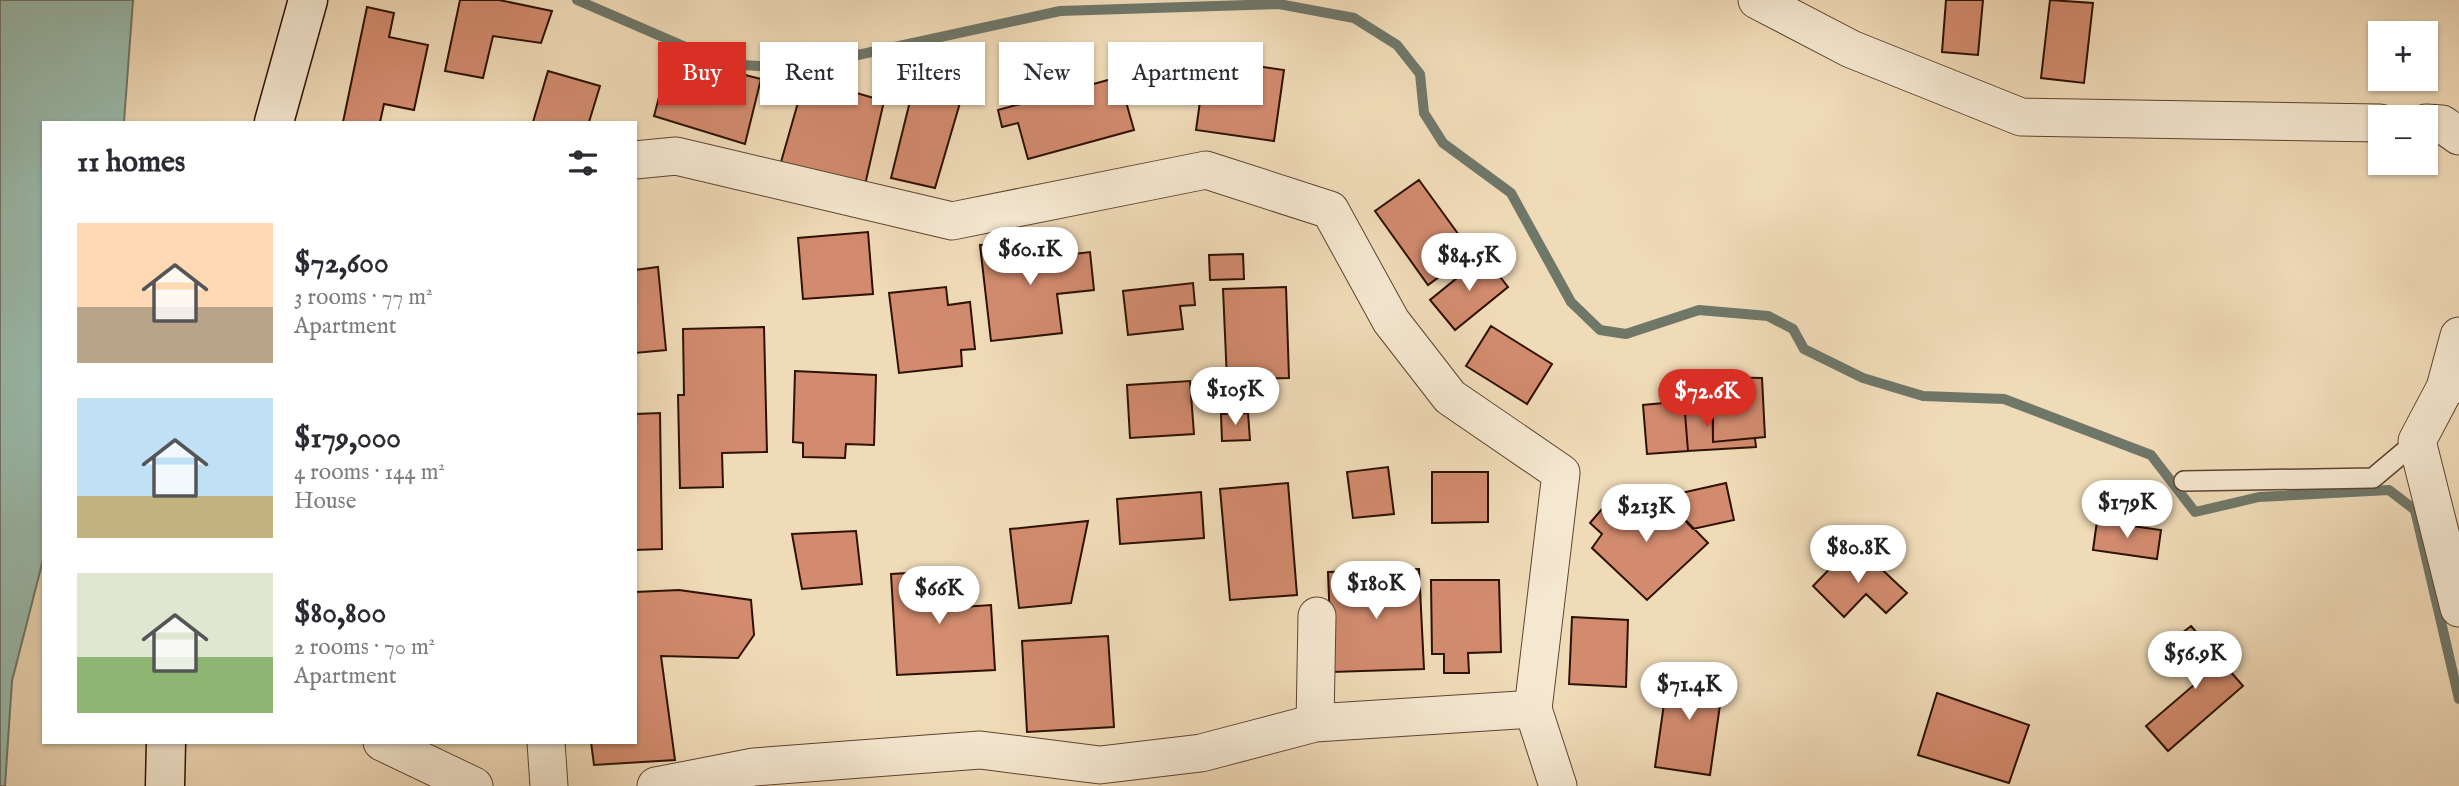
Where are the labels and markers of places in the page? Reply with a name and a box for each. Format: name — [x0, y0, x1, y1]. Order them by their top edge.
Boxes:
pin: $60.1K — [973, 228, 1087, 287]
pin: $84.5K — [1412, 233, 1526, 293]
pin: $105K — [1186, 368, 1284, 427]
pin: $72.6K — [1650, 370, 1764, 429]
pin: $179K — [2078, 480, 2176, 540]
pin: $213K — [1597, 484, 1695, 544]
pin: $80.8K — [1801, 526, 1915, 585]
pin: $180K — [1327, 562, 1425, 621]
pin: $66K — [898, 566, 980, 626]
pin: $56.9K — [2138, 632, 2252, 691]
pin: $71.4K — [1632, 662, 1746, 722]

